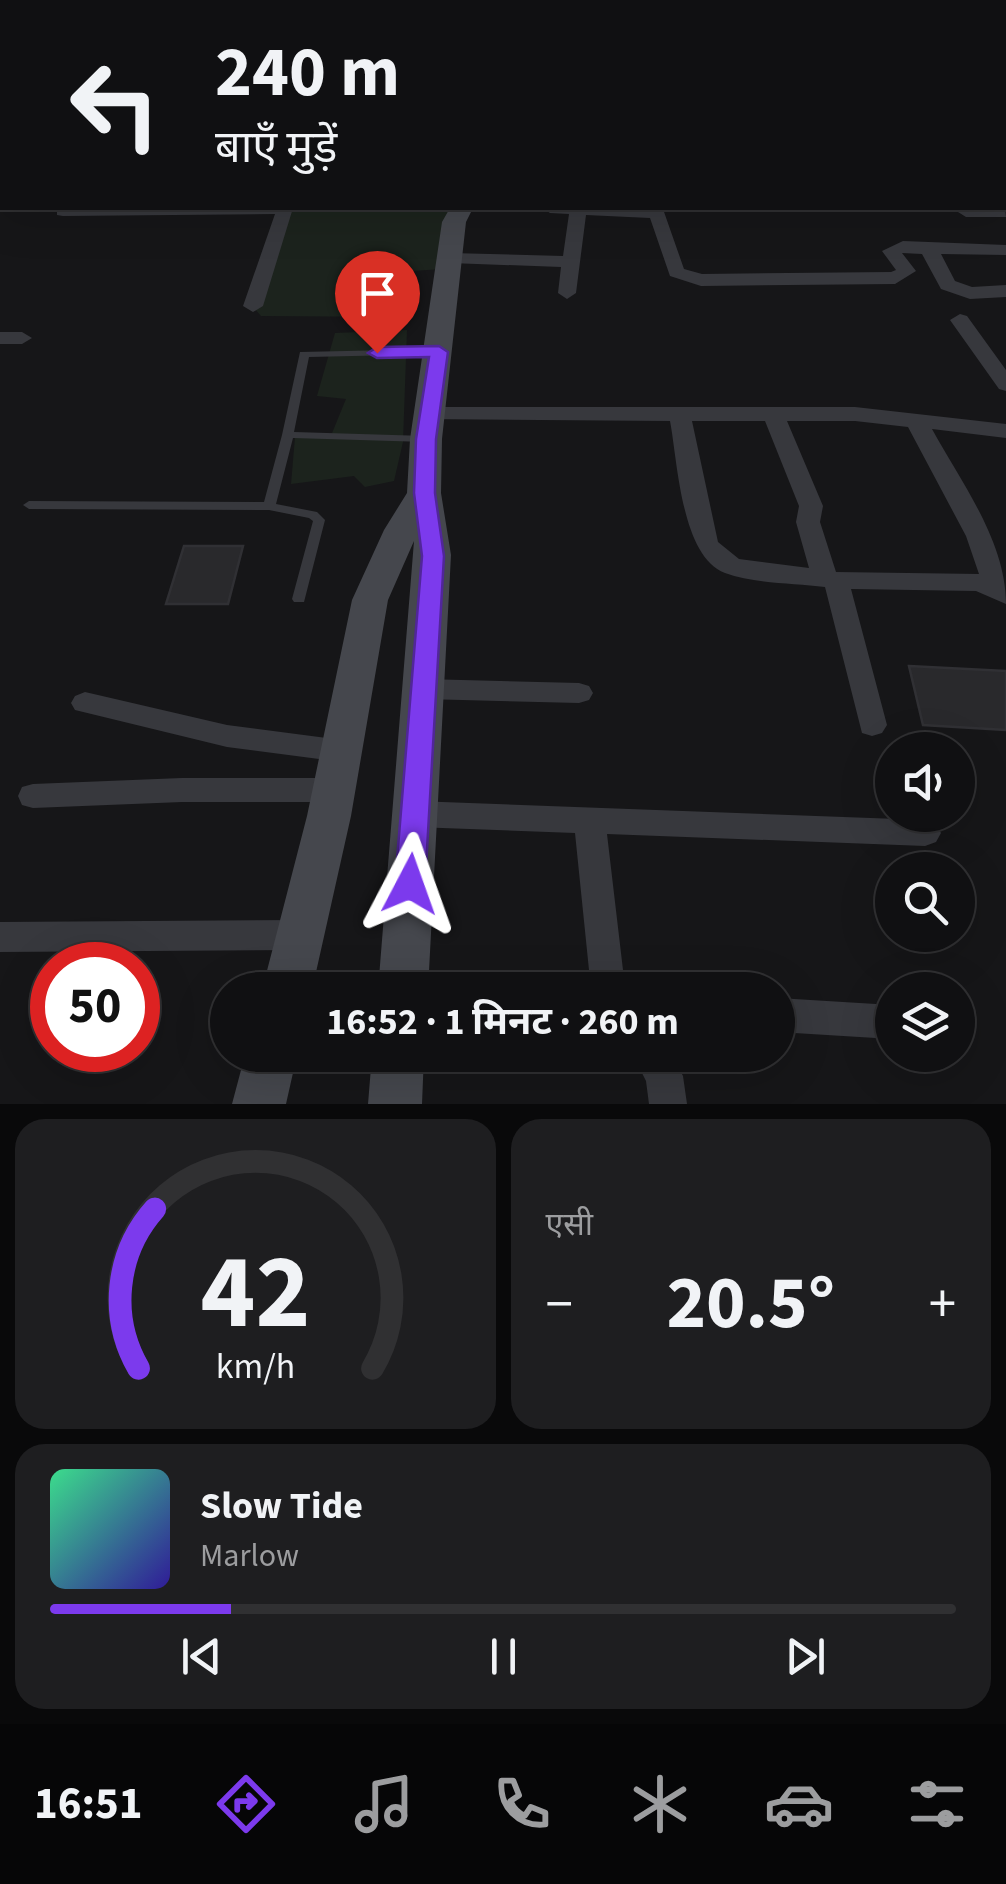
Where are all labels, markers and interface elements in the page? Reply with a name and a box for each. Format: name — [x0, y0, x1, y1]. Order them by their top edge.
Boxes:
text: 240 m — [215, 23, 400, 123]
icon: left — [50, 40, 180, 170]
text: बाएँ मुड़ें — [215, 116, 337, 180]
pin — [335, 251, 420, 354]
icon: arrive — [350, 266, 405, 321]
map controls — [875, 732, 975, 1072]
button: sound — [875, 732, 975, 832]
position arrow — [358, 832, 462, 936]
button: search — [875, 852, 975, 952]
speed limit sign: 50 — [30, 942, 160, 1072]
button: layers — [875, 972, 975, 1072]
text: 16:52 · 1 मिनट · 260 m — [326, 995, 679, 1049]
text: एसी — [546, 1202, 593, 1248]
text: 42 — [200, 1220, 310, 1368]
text: 20.5° — [666, 1250, 835, 1357]
text: − — [546, 1266, 573, 1344]
text: + — [929, 1266, 956, 1344]
text: km/h — [216, 1341, 295, 1392]
text: Slow Tide — [200, 1479, 363, 1533]
text: Marlow — [200, 1533, 299, 1579]
icon: previous — [174, 1629, 229, 1684]
icon: pause — [476, 1629, 531, 1684]
icon: next — [778, 1629, 833, 1684]
icon: directions — [211, 1769, 281, 1839]
icon: music — [349, 1769, 419, 1839]
icon: phone — [487, 1769, 557, 1839]
icon: climate — [625, 1769, 695, 1839]
icon: car — [764, 1769, 834, 1839]
icon: filters — [902, 1769, 972, 1839]
text: 16:51 — [34, 1772, 143, 1836]

